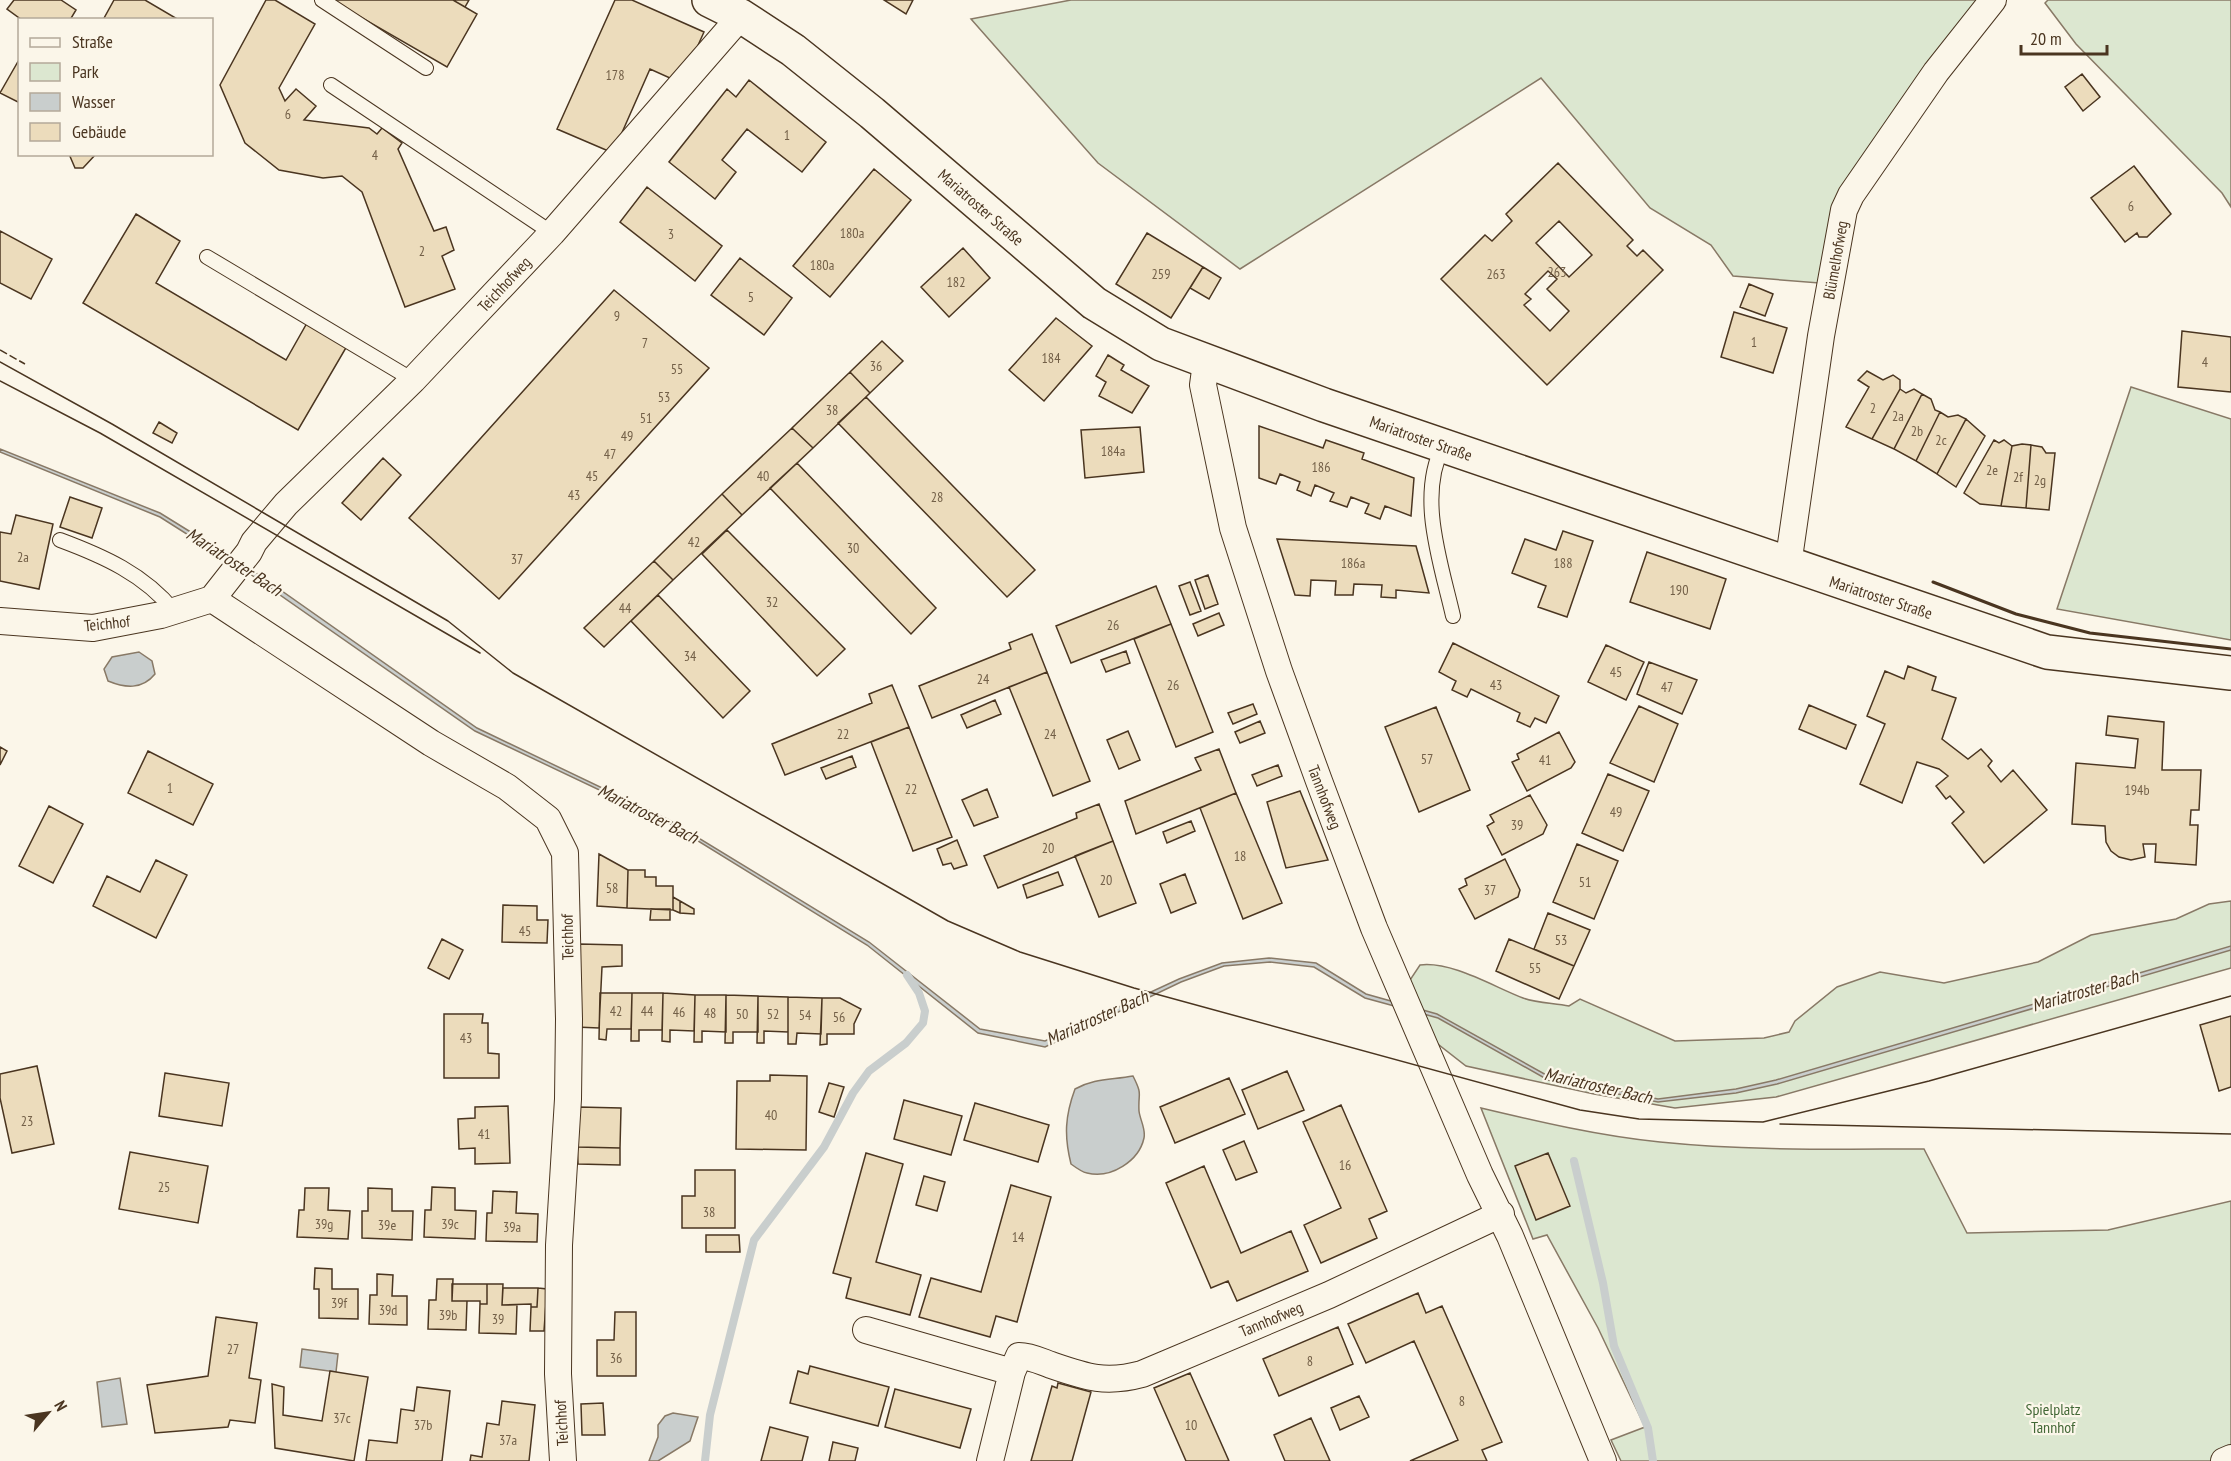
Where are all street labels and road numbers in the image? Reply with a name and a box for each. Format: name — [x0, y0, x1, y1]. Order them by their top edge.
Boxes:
street label: Mariatroster Straße — [934, 164, 1028, 250]
street label: Blümelhofweg — [1818, 219, 1852, 301]
street label: Teichhofweg — [473, 252, 535, 316]
street label: Mariatroster Straße — [1367, 411, 1475, 465]
street label: Mariatroster Straße — [1827, 571, 1935, 623]
street label: Teichhof — [83, 611, 132, 635]
street label: Tannhofweg — [1304, 762, 1346, 832]
street label: Teichhof — [557, 913, 577, 960]
street label: Tannhofweg — [1236, 1297, 1306, 1341]
street label: Teichhof — [550, 1399, 572, 1447]

